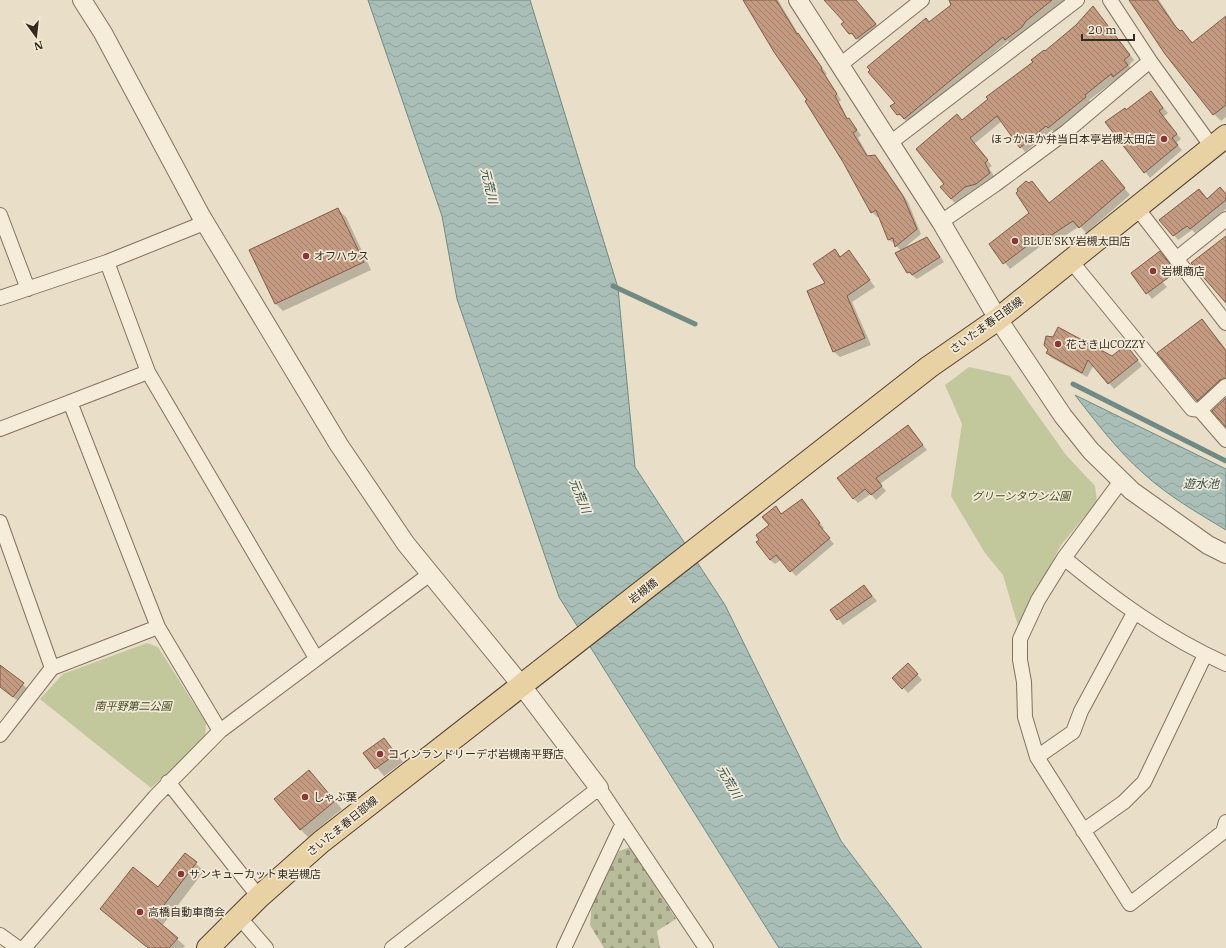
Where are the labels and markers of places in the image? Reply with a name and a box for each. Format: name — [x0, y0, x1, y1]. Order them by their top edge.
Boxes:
place label: ほっかほか弁当日本亭岩槻太田店 — [991, 132, 1156, 146]
marker: ほっかほか弁当日本亭岩槻太田店 — [1159, 134, 1169, 144]
place label: BLUE SKY岩槻太田店 — [1023, 234, 1130, 248]
marker: BLUE SKY岩槻太田店 — [1010, 236, 1020, 246]
place label: オフハウス — [314, 249, 369, 263]
marker: オフハウス — [301, 251, 311, 261]
place label: 岩槻商店 — [1161, 264, 1205, 278]
marker: 岩槻商店 — [1148, 266, 1158, 276]
place label: 花さき山COZZY — [1066, 337, 1146, 351]
marker: 花さき山COZZY — [1053, 339, 1063, 349]
place label: コインランドリーデポ岩槻南平野店 — [388, 747, 564, 761]
marker: コインランドリーデポ岩槻南平野店 — [375, 749, 385, 759]
place label: しゃぶ葉 — [313, 790, 357, 804]
marker: しゃぶ葉 — [300, 792, 310, 802]
place label: サンキューカット東岩槻店 — [189, 867, 321, 881]
marker: サンキューカット東岩槻店 — [176, 869, 186, 879]
place label: 高橋自動車商会 — [148, 905, 225, 919]
marker: 高橋自動車商会 — [135, 907, 145, 917]

